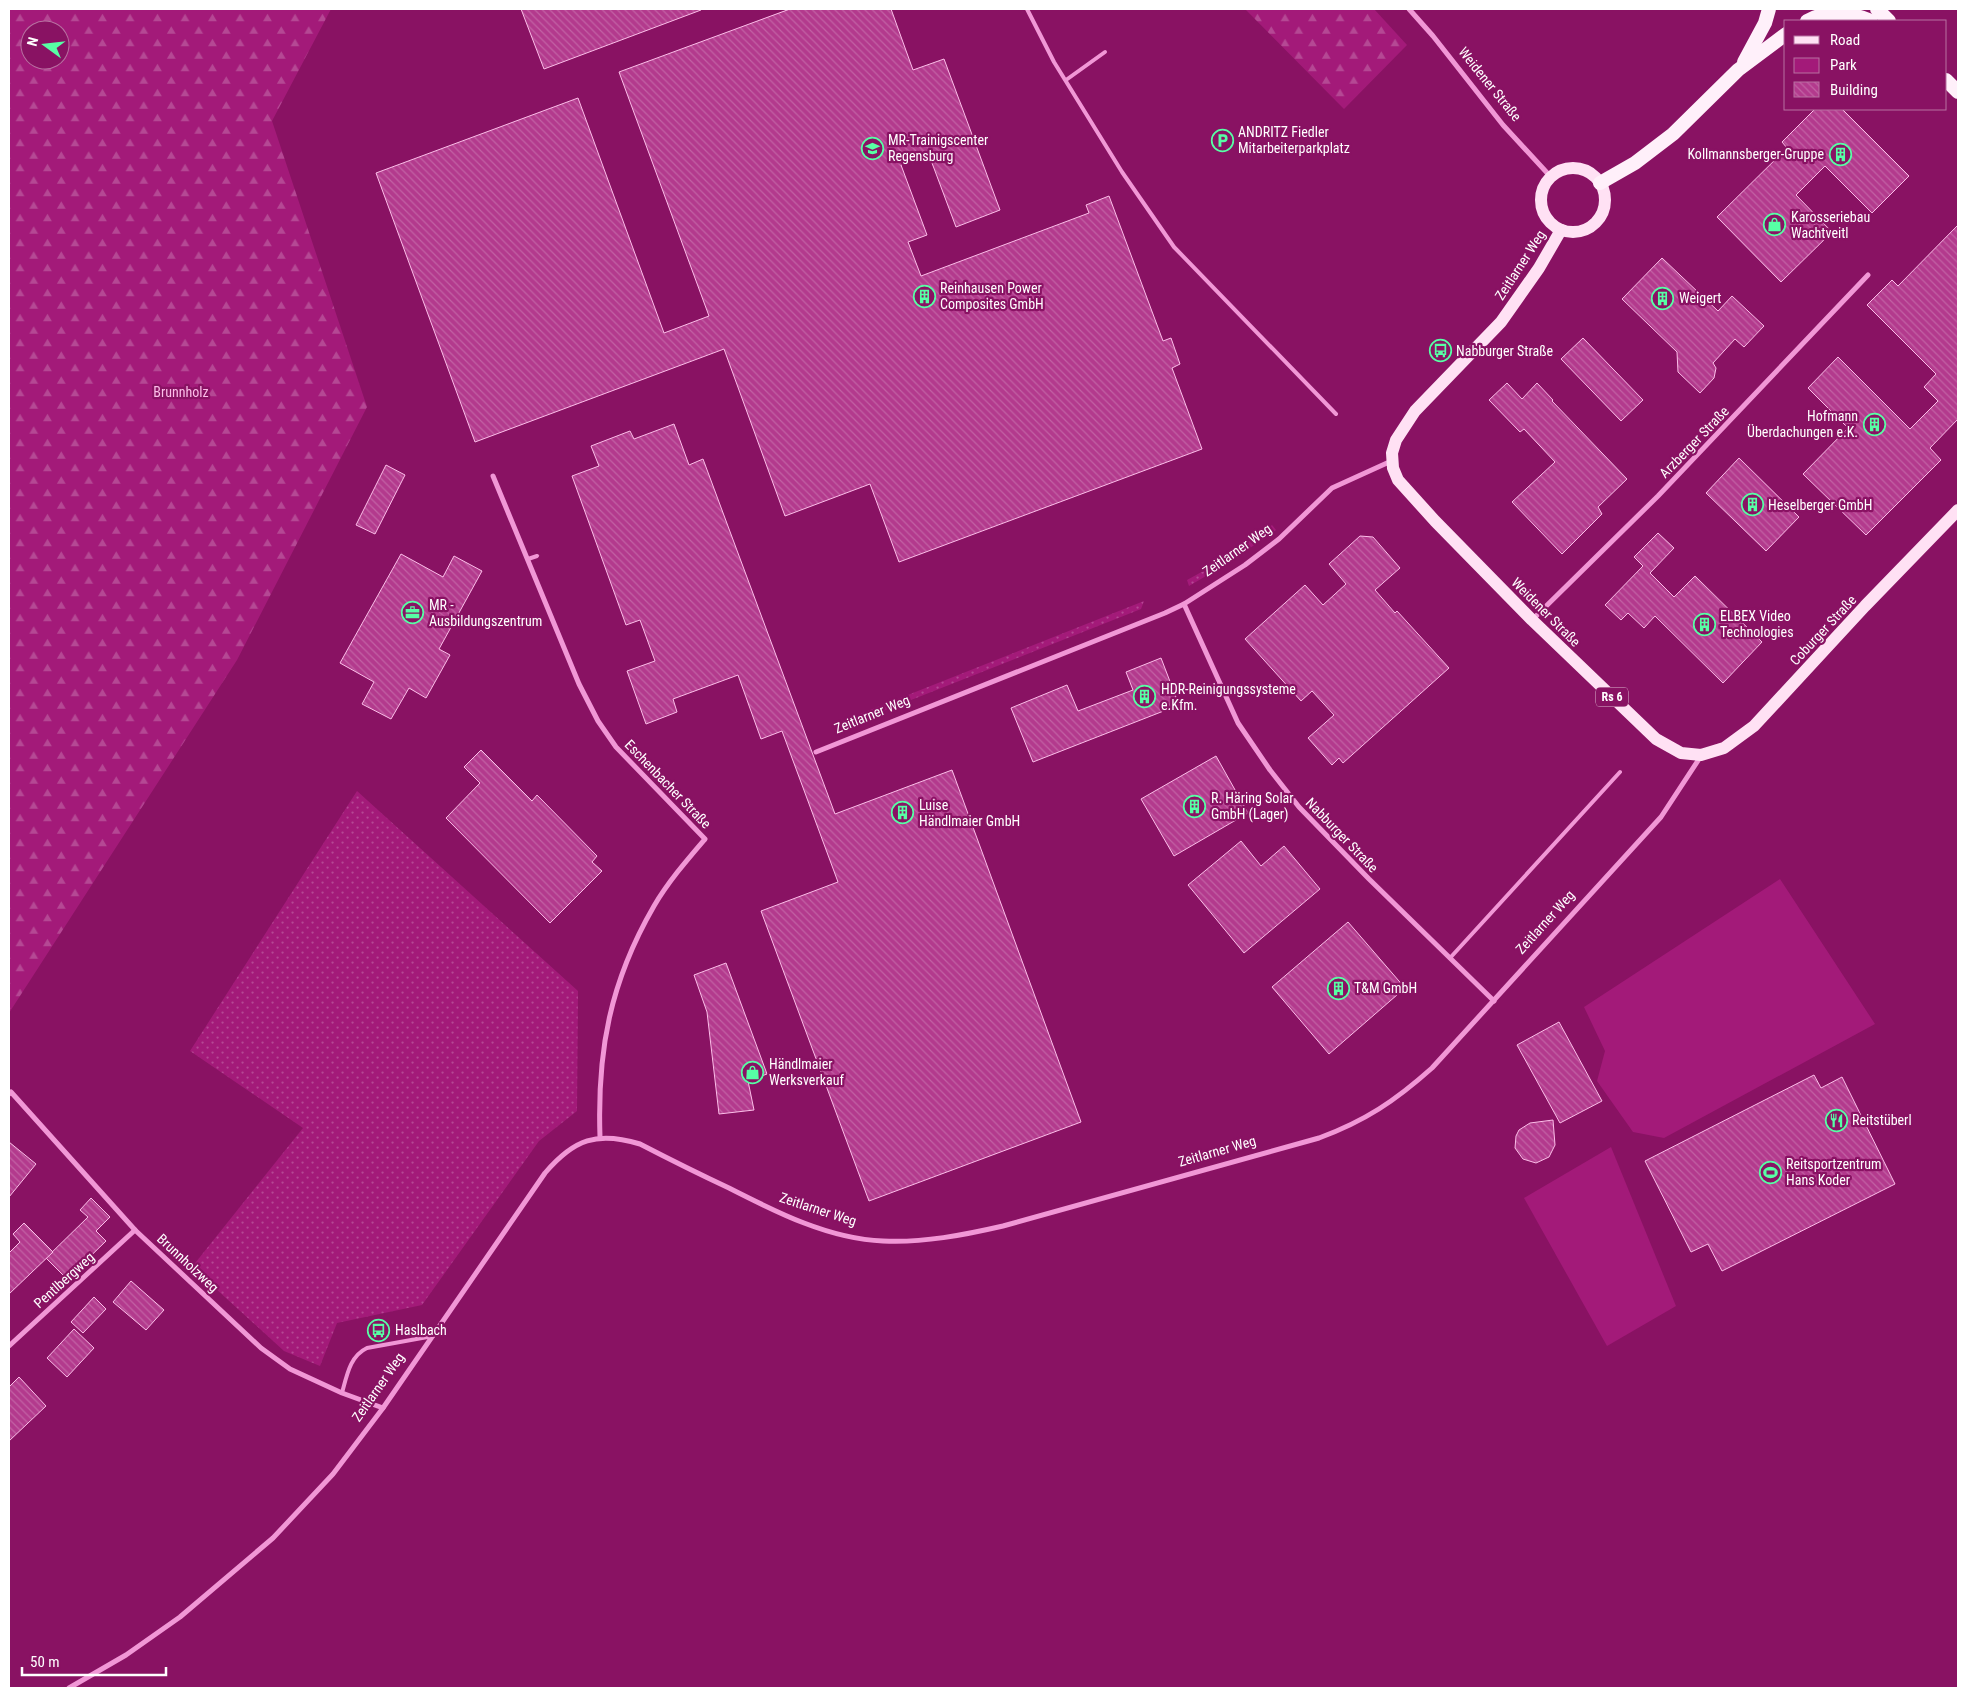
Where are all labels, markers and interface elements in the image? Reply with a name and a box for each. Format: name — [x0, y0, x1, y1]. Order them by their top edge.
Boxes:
north arrow — [20, 20, 70, 70]
legend — [1784, 20, 1947, 110]
text: Road — [1830, 31, 1860, 49]
text: N — [24, 35, 41, 48]
street label: Weidener Straße — [1455, 44, 1525, 125]
text: Park — [1830, 56, 1857, 74]
text: Building — [1830, 81, 1878, 99]
place label: ANDRITZ Fiedler Mitarbeiterparkplatz — [1238, 124, 1350, 156]
parking icon: ANDRITZ Fiedler Mitarbeiterparkplatz — [1210, 128, 1234, 152]
place label: MR-Trainigscenter Regensburg — [888, 132, 988, 164]
school or university icon: MR-Trainigscenter Regensburg — [860, 136, 884, 160]
building icon: Kollmannsberger-Gruppe — [1828, 142, 1852, 166]
place label: Kollmannsberger-Gruppe — [1687, 146, 1824, 162]
place label: Karosseriebau Wachtveitl — [1791, 209, 1870, 241]
shop icon: Karosseriebau Wachtveitl — [1763, 213, 1787, 237]
street label: Zeitlarner Weg — [1491, 227, 1549, 303]
place label: Reinhausen Power Composites GmbH — [940, 280, 1044, 312]
building icon: Reinhausen Power Composites GmbH — [912, 284, 936, 308]
building icon: Weigert — [1651, 286, 1675, 310]
place label: Weigert — [1679, 290, 1721, 306]
bus stop icon: Nabburger Straße — [1428, 339, 1452, 363]
place label: Nabburger Straße — [1456, 343, 1553, 359]
park label: Brunnholz — [153, 384, 209, 400]
street label: Arzberger Straße — [1656, 403, 1732, 481]
place label: Hofmann Überdachungen e.K. — [1747, 408, 1858, 440]
building icon: Hofmann Überdachungen e.K. — [1862, 412, 1886, 436]
building icon: Heselberger GmbH — [1740, 493, 1764, 517]
place label: Heselberger GmbH — [1768, 497, 1872, 513]
street label: Zeitlarner Weg — [1200, 520, 1274, 580]
street label: Weidener Straße — [1508, 574, 1584, 650]
street label: Coburger Straße — [1787, 591, 1860, 668]
place label: MR - Ausbildungszentrum — [429, 597, 542, 629]
office icon: MR - Ausbildungszentrum — [401, 601, 425, 625]
place label: ELBEX Video Technologies — [1720, 608, 1794, 640]
building icon: ELBEX Video Technologies — [1692, 612, 1716, 636]
place label: HDR-Reinigungssysteme e.Kfm. — [1161, 681, 1296, 713]
building icon: HDR-Reinigungssysteme e.Kfm. — [1133, 685, 1157, 709]
road number: Rs 6 — [1596, 688, 1628, 706]
street label: Zeitlarner Weg — [832, 692, 912, 736]
street label: Eschenbacher Straße — [622, 736, 715, 832]
place label: R. Häring Solar GmbH (Lager) — [1211, 790, 1294, 823]
building icon: R. Häring Solar GmbH (Lager) — [1183, 794, 1207, 818]
street label: Nabburger Straße — [1303, 795, 1382, 876]
place label: Luise Händlmaier GmbH — [919, 797, 1020, 829]
building icon: Luise Händlmaier GmbH — [891, 801, 915, 825]
street label: Zeitlarner Weg — [1512, 887, 1578, 957]
building icon: T&M GmbH — [1326, 976, 1350, 1000]
place label: T&M GmbH — [1354, 980, 1417, 996]
place label: Händlmaier Werksverkauf — [769, 1056, 844, 1088]
shop icon: Händlmaier Werksverkauf — [741, 1060, 765, 1084]
restaurant icon: Reitstüberl — [1824, 1108, 1848, 1132]
place label: Reitstüberl — [1852, 1112, 1912, 1128]
street label: Zeitlarner Weg — [1176, 1132, 1258, 1170]
place label: Reitsportzentrum Hans Koder — [1786, 1156, 1882, 1188]
sports icon: Reitsportzentrum Hans Koder — [1758, 1160, 1782, 1184]
street label: Zeitlarner Weg — [777, 1189, 859, 1229]
street label: Brunnholzweg — [154, 1231, 222, 1295]
street label: Pentlbergweg — [31, 1249, 97, 1311]
bus stop icon: Haslbach — [367, 1318, 391, 1342]
place label: Haslbach — [395, 1322, 447, 1338]
street label: Zeitlarner Weg — [348, 1350, 408, 1424]
scale bar — [22, 1644, 166, 1676]
text: 50 m — [30, 1653, 60, 1671]

